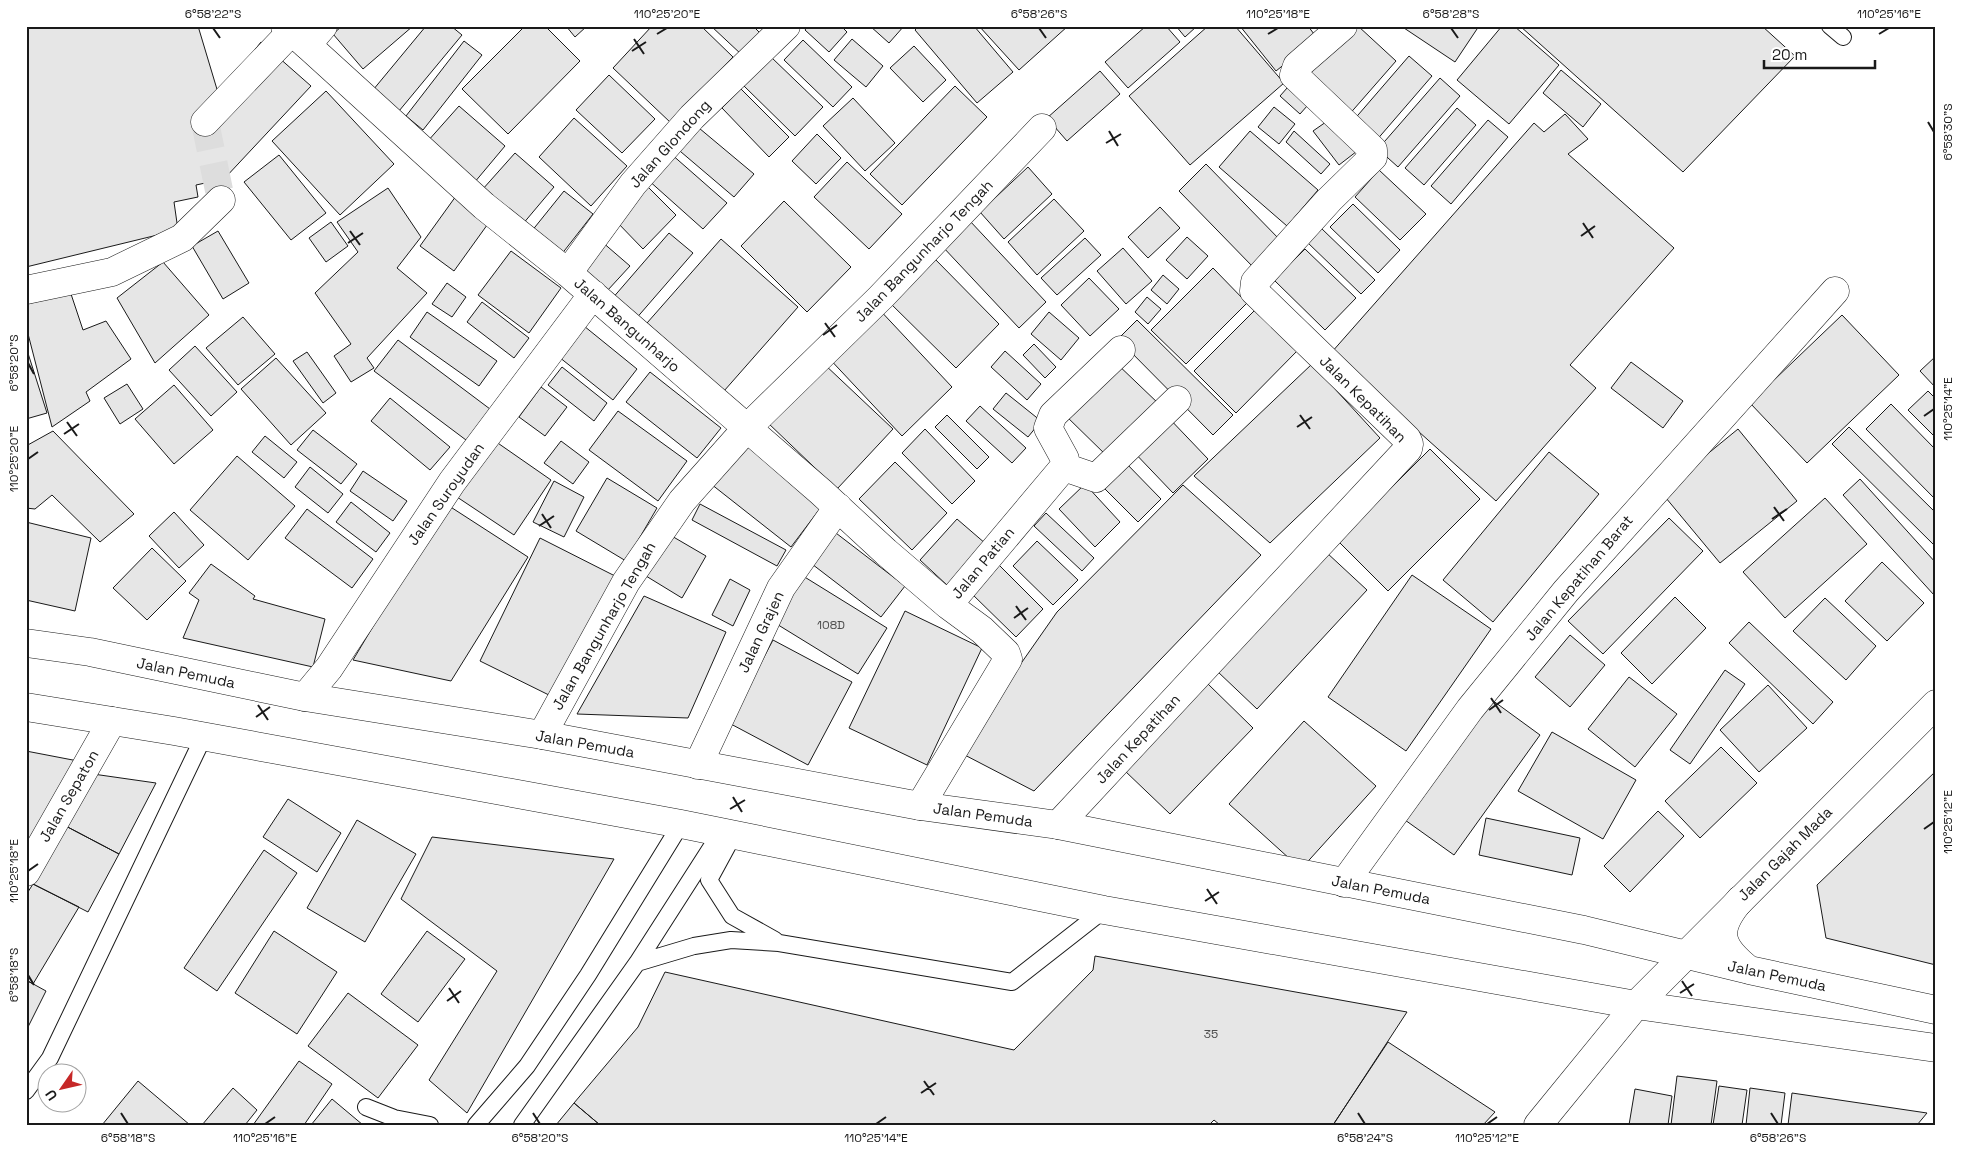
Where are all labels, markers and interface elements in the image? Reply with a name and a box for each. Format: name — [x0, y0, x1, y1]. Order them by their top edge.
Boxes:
text: 6°58'22"S — [185, 6, 241, 22]
text: 110°25'20"E — [634, 6, 700, 22]
text: 6°58'26"S — [1011, 6, 1067, 22]
text: 110°25'18"E — [1246, 6, 1310, 22]
text: 6°58'28"S — [1423, 6, 1479, 22]
text: 110°25'16"E — [1857, 6, 1921, 22]
scale bar — [1764, 38, 1876, 70]
text: 20 m — [1772, 45, 1807, 64]
street label: Jalan Glondong — [625, 96, 714, 192]
text: 6°58'30"S — [1940, 104, 1956, 161]
street label: Jalan Bangunharjo Tengah — [850, 175, 997, 326]
street label: Jalan Bangunharjo — [570, 273, 684, 376]
text: 6°58'20"S — [6, 335, 22, 391]
street label: Jalan Kepatihan — [1316, 351, 1411, 446]
text: 110°25'14"E — [1940, 377, 1956, 441]
text: 110°25'20"E — [6, 426, 22, 492]
street label: Jalan Suroyudan — [403, 439, 488, 549]
street label: Jalan Kepatihan Barat — [1520, 511, 1637, 644]
street label: Jalan Patian — [947, 523, 1018, 602]
street label: Jalan Bangunharjo Tengah — [548, 538, 660, 713]
street label: Jalan Grajen — [733, 588, 788, 676]
house number: 108D — [817, 617, 845, 633]
street label: Jalan Pemuda — [135, 653, 238, 692]
street label: Jalan Kepatihan — [1091, 690, 1184, 787]
street label: Jalan Pemuda — [534, 725, 637, 762]
street label: Jalan Sepaton — [34, 746, 103, 845]
text: 110°25'12"E — [1940, 790, 1956, 854]
street label: Jalan Pemuda — [932, 798, 1034, 831]
street label: Jalan Gajah Mada — [1733, 802, 1836, 905]
text: 110°25'18"E — [6, 839, 22, 903]
street label: Jalan Pemuda — [1330, 871, 1433, 908]
text: 6°58'18"S — [6, 948, 22, 1002]
street label: Jalan Pemuda — [1726, 956, 1829, 995]
house number: 35 — [1204, 1026, 1218, 1042]
north arrow — [38, 1064, 88, 1114]
text: U — [41, 1086, 61, 1104]
text: 6°58'18"S — [101, 1130, 155, 1146]
text: 110°25'16"E — [233, 1130, 297, 1146]
text: 6°58'20"S — [512, 1130, 568, 1146]
text: 110°25'14"E — [844, 1130, 908, 1146]
text: 6°58'24"S — [1337, 1130, 1393, 1146]
text: 110°25'12"E — [1455, 1130, 1519, 1146]
text: 6°58'26"S — [1750, 1130, 1806, 1146]

